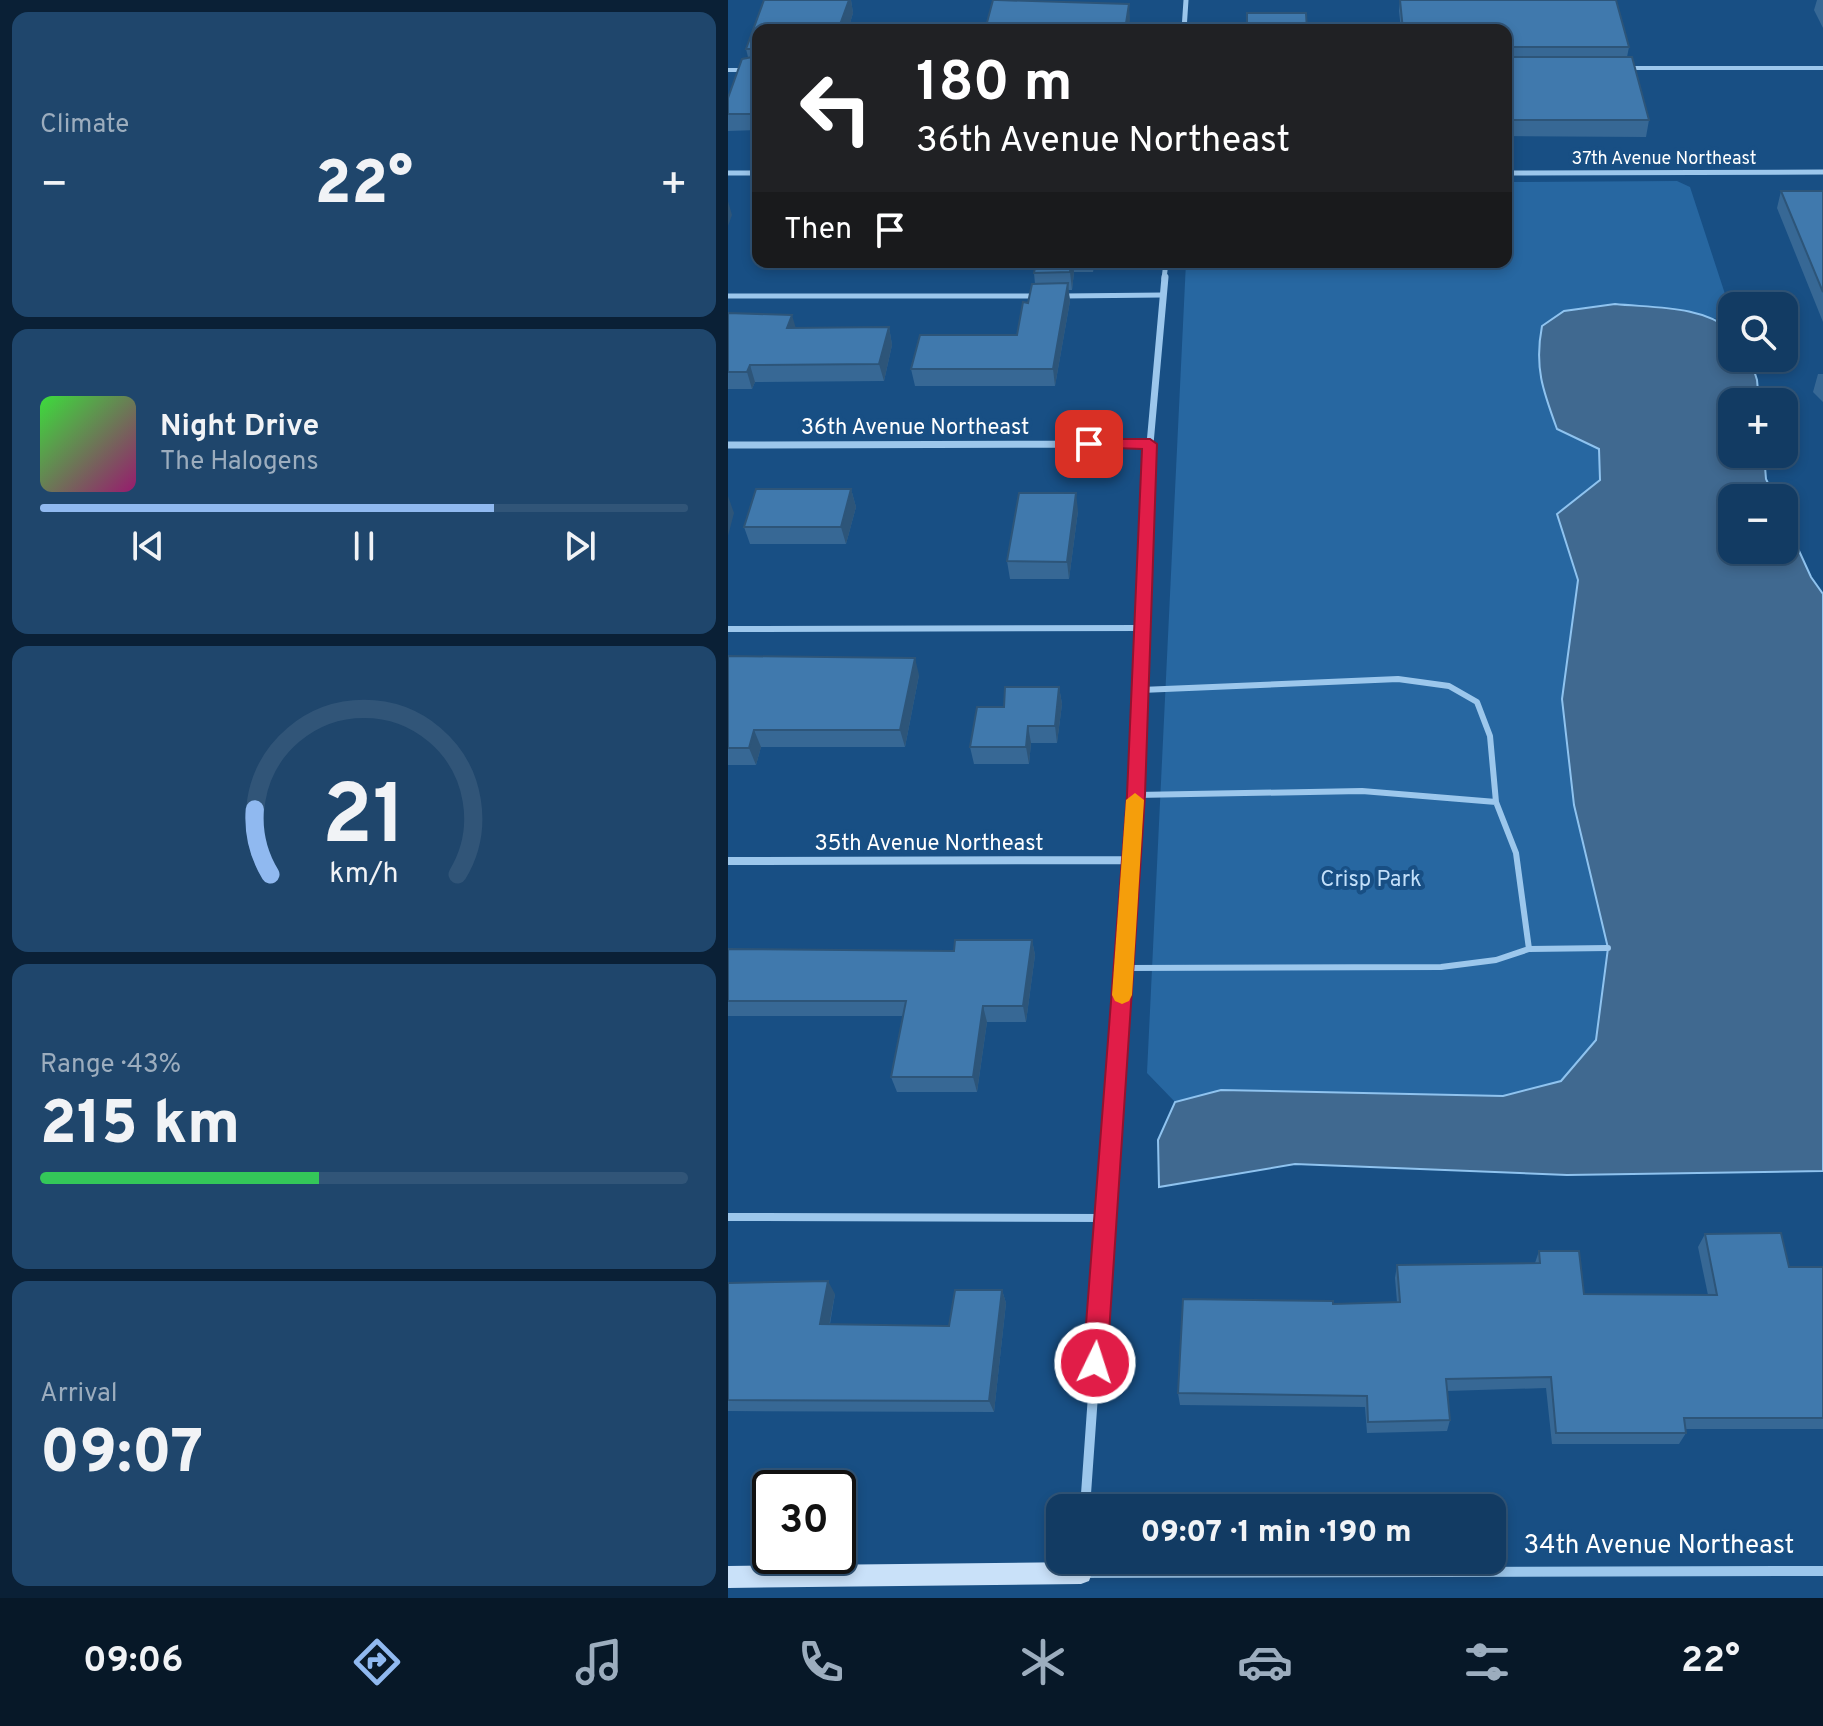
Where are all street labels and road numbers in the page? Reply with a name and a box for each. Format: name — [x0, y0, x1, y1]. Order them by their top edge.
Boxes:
street label: 37th Avenue Northeast — [1572, 148, 1757, 171]
street label: 36th Avenue Northeast — [801, 415, 1029, 442]
street label: 35th Avenue Northeast — [814, 831, 1044, 858]
street label: 34th Avenue Northeast — [1524, 1530, 1794, 1563]

